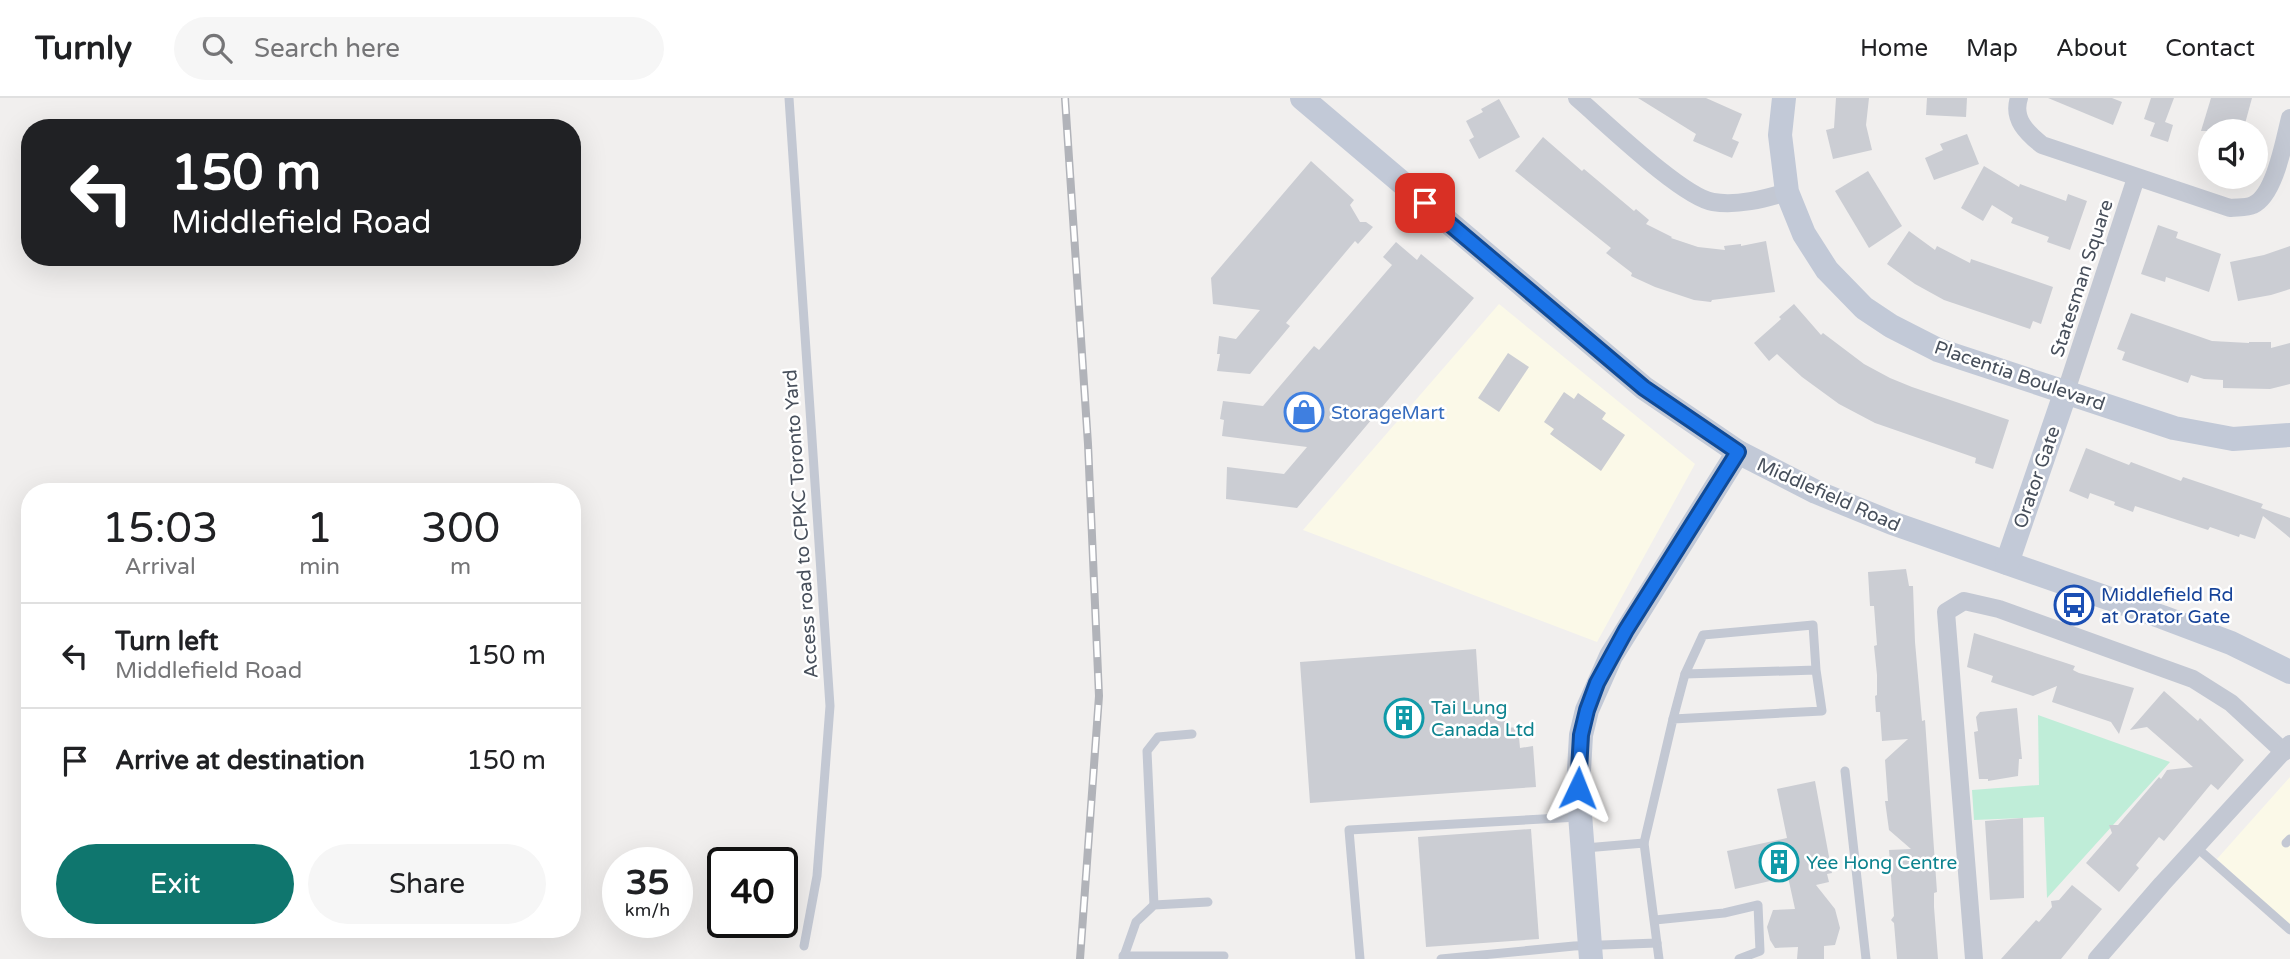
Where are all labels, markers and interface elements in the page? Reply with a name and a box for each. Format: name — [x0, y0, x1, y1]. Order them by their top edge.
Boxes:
search box — [174, 17, 664, 80]
text: Turnly — [35, 29, 132, 68]
icon: search — [198, 29, 236, 67]
text: Search here — [254, 33, 400, 64]
text: Home — [1860, 34, 1928, 63]
text: Map — [1966, 34, 2018, 63]
text: About — [2056, 34, 2127, 63]
text: Contact — [2165, 34, 2255, 63]
map controls — [2198, 119, 2268, 189]
button: sound — [2198, 119, 2268, 189]
text: 150 m — [171, 144, 321, 203]
icon: left — [56, 147, 147, 238]
pin — [1395, 173, 1455, 233]
icon: arrive — [1406, 184, 1444, 222]
street label: Statesman Square — [2046, 197, 2118, 360]
text: Middlefield Road — [171, 204, 431, 242]
street label: Placentia Boulevard — [1931, 336, 2108, 415]
street label: Access road to CPKC Toronto Yard — [779, 369, 823, 679]
shop icon: StorageMart — [1283, 391, 1325, 433]
place label: StorageMart — [1331, 402, 1445, 424]
street label: Orator Gate — [2009, 423, 2065, 531]
street label: Middlefield Road — [1753, 453, 1904, 536]
text: 15:03 — [102, 503, 218, 554]
text: 1 — [306, 503, 333, 554]
text: 300 — [421, 503, 500, 554]
text: Arrival — [125, 553, 196, 581]
text: min — [299, 553, 340, 581]
text: m — [450, 553, 471, 581]
bus stop icon: Middlefield Rd at Orator Gate — [2053, 584, 2095, 626]
place label: Middlefield Rd at Orator Gate — [2101, 584, 2233, 628]
text: Turn left — [115, 626, 218, 657]
icon: left — [56, 637, 94, 675]
text: 150 m — [466, 640, 546, 671]
text: Middlefield Road — [115, 657, 302, 685]
building icon: Tai Lung Canada Ltd — [1383, 697, 1425, 739]
place label: Tai Lung Canada Ltd — [1431, 697, 1535, 741]
icon: arrive — [56, 742, 94, 780]
text: Arrive at destination — [115, 745, 365, 776]
text: 150 m — [466, 745, 546, 776]
position arrow — [1541, 751, 1615, 825]
building icon: Yee Hong Centre — [1758, 841, 1800, 883]
button: Exit — [56, 844, 294, 924]
button: Share — [308, 844, 546, 924]
speed limit sign: 40 — [707, 847, 798, 938]
place label: Yee Hong Centre — [1806, 852, 1957, 874]
text: 35 — [626, 862, 669, 904]
text: km/h — [625, 899, 670, 921]

